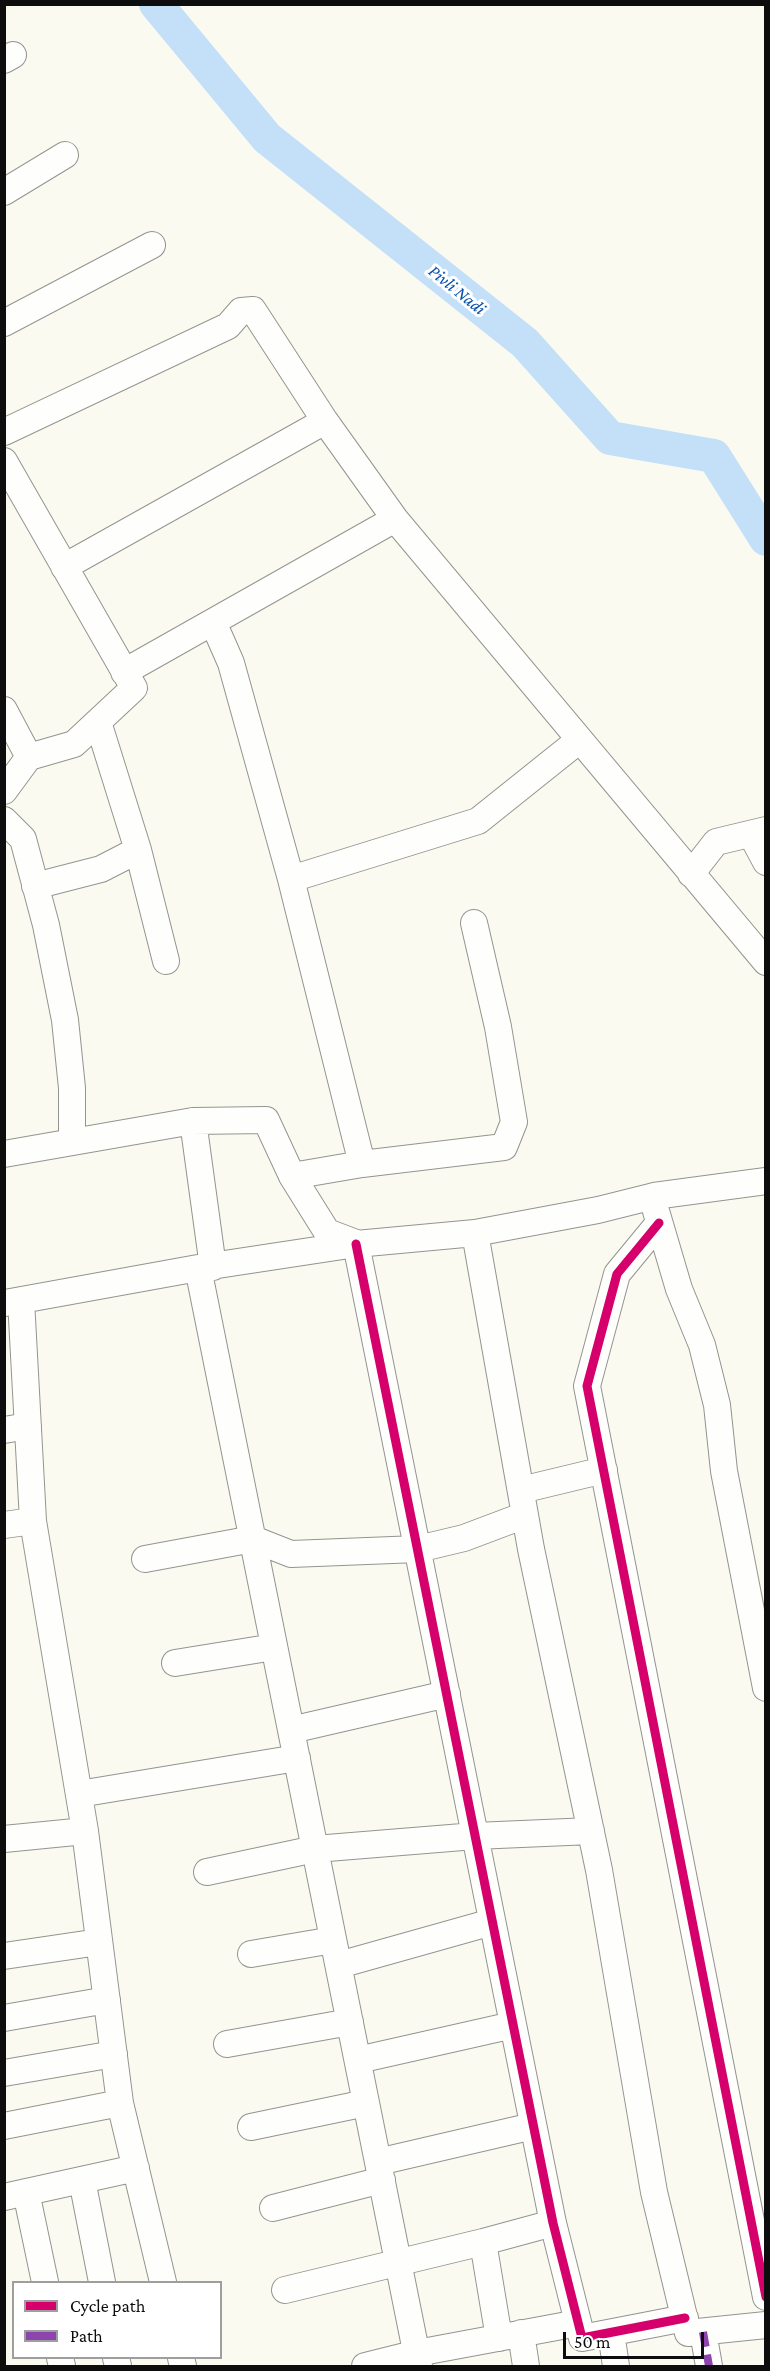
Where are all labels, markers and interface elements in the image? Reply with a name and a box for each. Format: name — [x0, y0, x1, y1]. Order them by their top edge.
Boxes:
water label: Pivli Nadi — [424, 260, 490, 320]
legend — [12, 2281, 222, 2359]
text: Cycle path — [70, 2296, 145, 2316]
scale bar — [566, 2320, 707, 2358]
text: Path — [70, 2326, 103, 2346]
text: 50 m — [574, 2332, 611, 2352]

